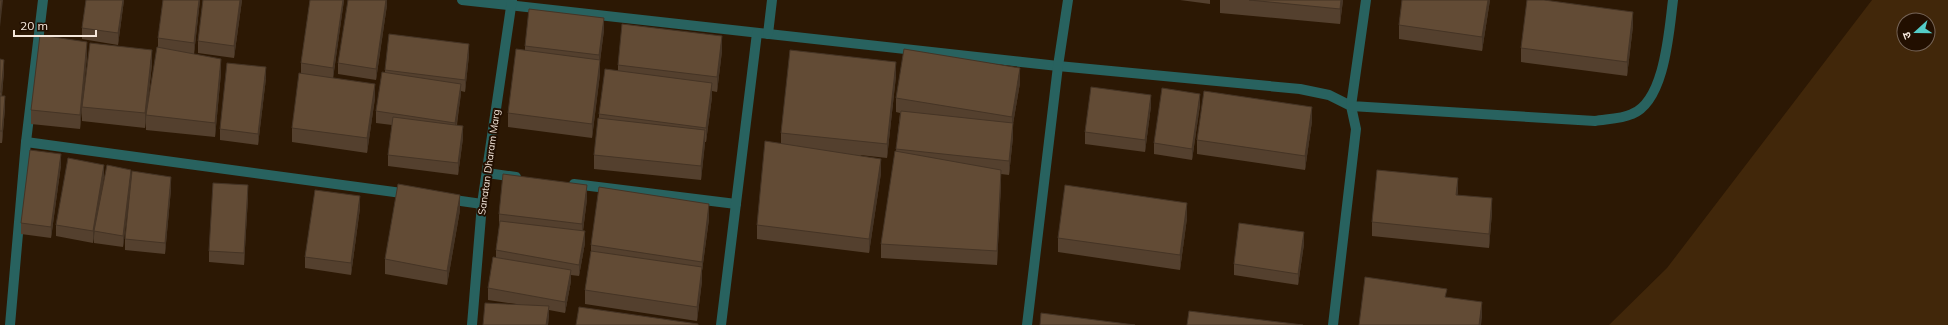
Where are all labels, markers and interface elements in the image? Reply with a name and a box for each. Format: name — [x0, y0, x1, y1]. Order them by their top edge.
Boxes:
scale bar — [14, 12, 96, 38]
north arrow — [1896, 12, 1936, 52]
text: 20 m — [20, 18, 48, 33]
text: उ — [1899, 30, 1914, 41]
street label: Sanatan Dharam Marg — [475, 108, 503, 216]

